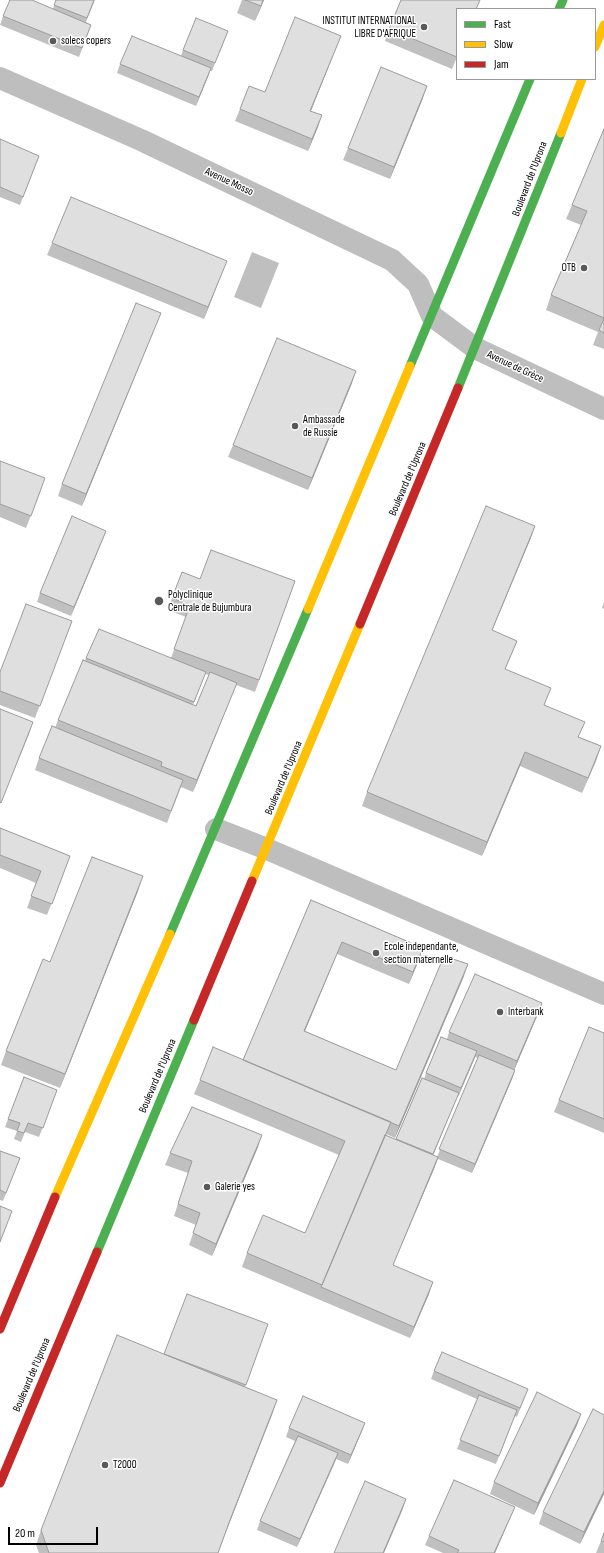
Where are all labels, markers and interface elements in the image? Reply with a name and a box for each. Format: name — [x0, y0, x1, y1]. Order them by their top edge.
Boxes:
legend — [456, 8, 596, 80]
place label: INSTITUT INTERNATIONAL LIBRE D'AFRIQUE — [322, 14, 416, 40]
text: Fast — [494, 17, 511, 32]
marker: INSTITUT INTERNATIONAL LIBRE D'AFRIQUE — [419, 22, 429, 32]
place label: solecs copers — [61, 34, 111, 48]
marker: solecs copers — [48, 36, 58, 46]
text: Slow — [494, 37, 513, 52]
text: Jam — [494, 57, 509, 72]
street label: Boulevard de l'Uprona — [510, 140, 550, 218]
street label: Avenue Mosso — [203, 165, 255, 199]
place label: OTB — [561, 261, 576, 275]
marker: OTB — [579, 263, 589, 273]
street label: Avenue de Grèce — [485, 348, 545, 386]
place label: Ambassade de Russie — [303, 413, 345, 439]
marker: Ambassade de Russie — [290, 421, 300, 431]
street label: Boulevard de l'Uprona — [386, 440, 430, 518]
place label: Polyclinique Centrale de Bujumbura — [168, 588, 251, 614]
marker: Polyclinique Centrale de Bujumbura — [153, 595, 165, 607]
street label: Boulevard de l'Uprona — [262, 739, 306, 817]
place label: Ecole independante, section maternelle — [384, 940, 458, 966]
marker: Ecole independante, section maternelle — [371, 948, 381, 958]
place label: Interbank — [508, 1005, 544, 1019]
marker: Interbank — [495, 1007, 505, 1017]
street label: Boulevard de l'Uprona — [136, 1037, 180, 1115]
place label: Galerie yes — [215, 1180, 255, 1194]
marker: Galerie yes — [202, 1182, 212, 1192]
street label: Boulevard de l'Uprona — [10, 1336, 54, 1414]
place label: T2000 — [113, 1458, 137, 1472]
marker: T2000 — [100, 1460, 110, 1470]
scale bar — [10, 1519, 100, 1545]
text: 20 m — [15, 1526, 35, 1541]

